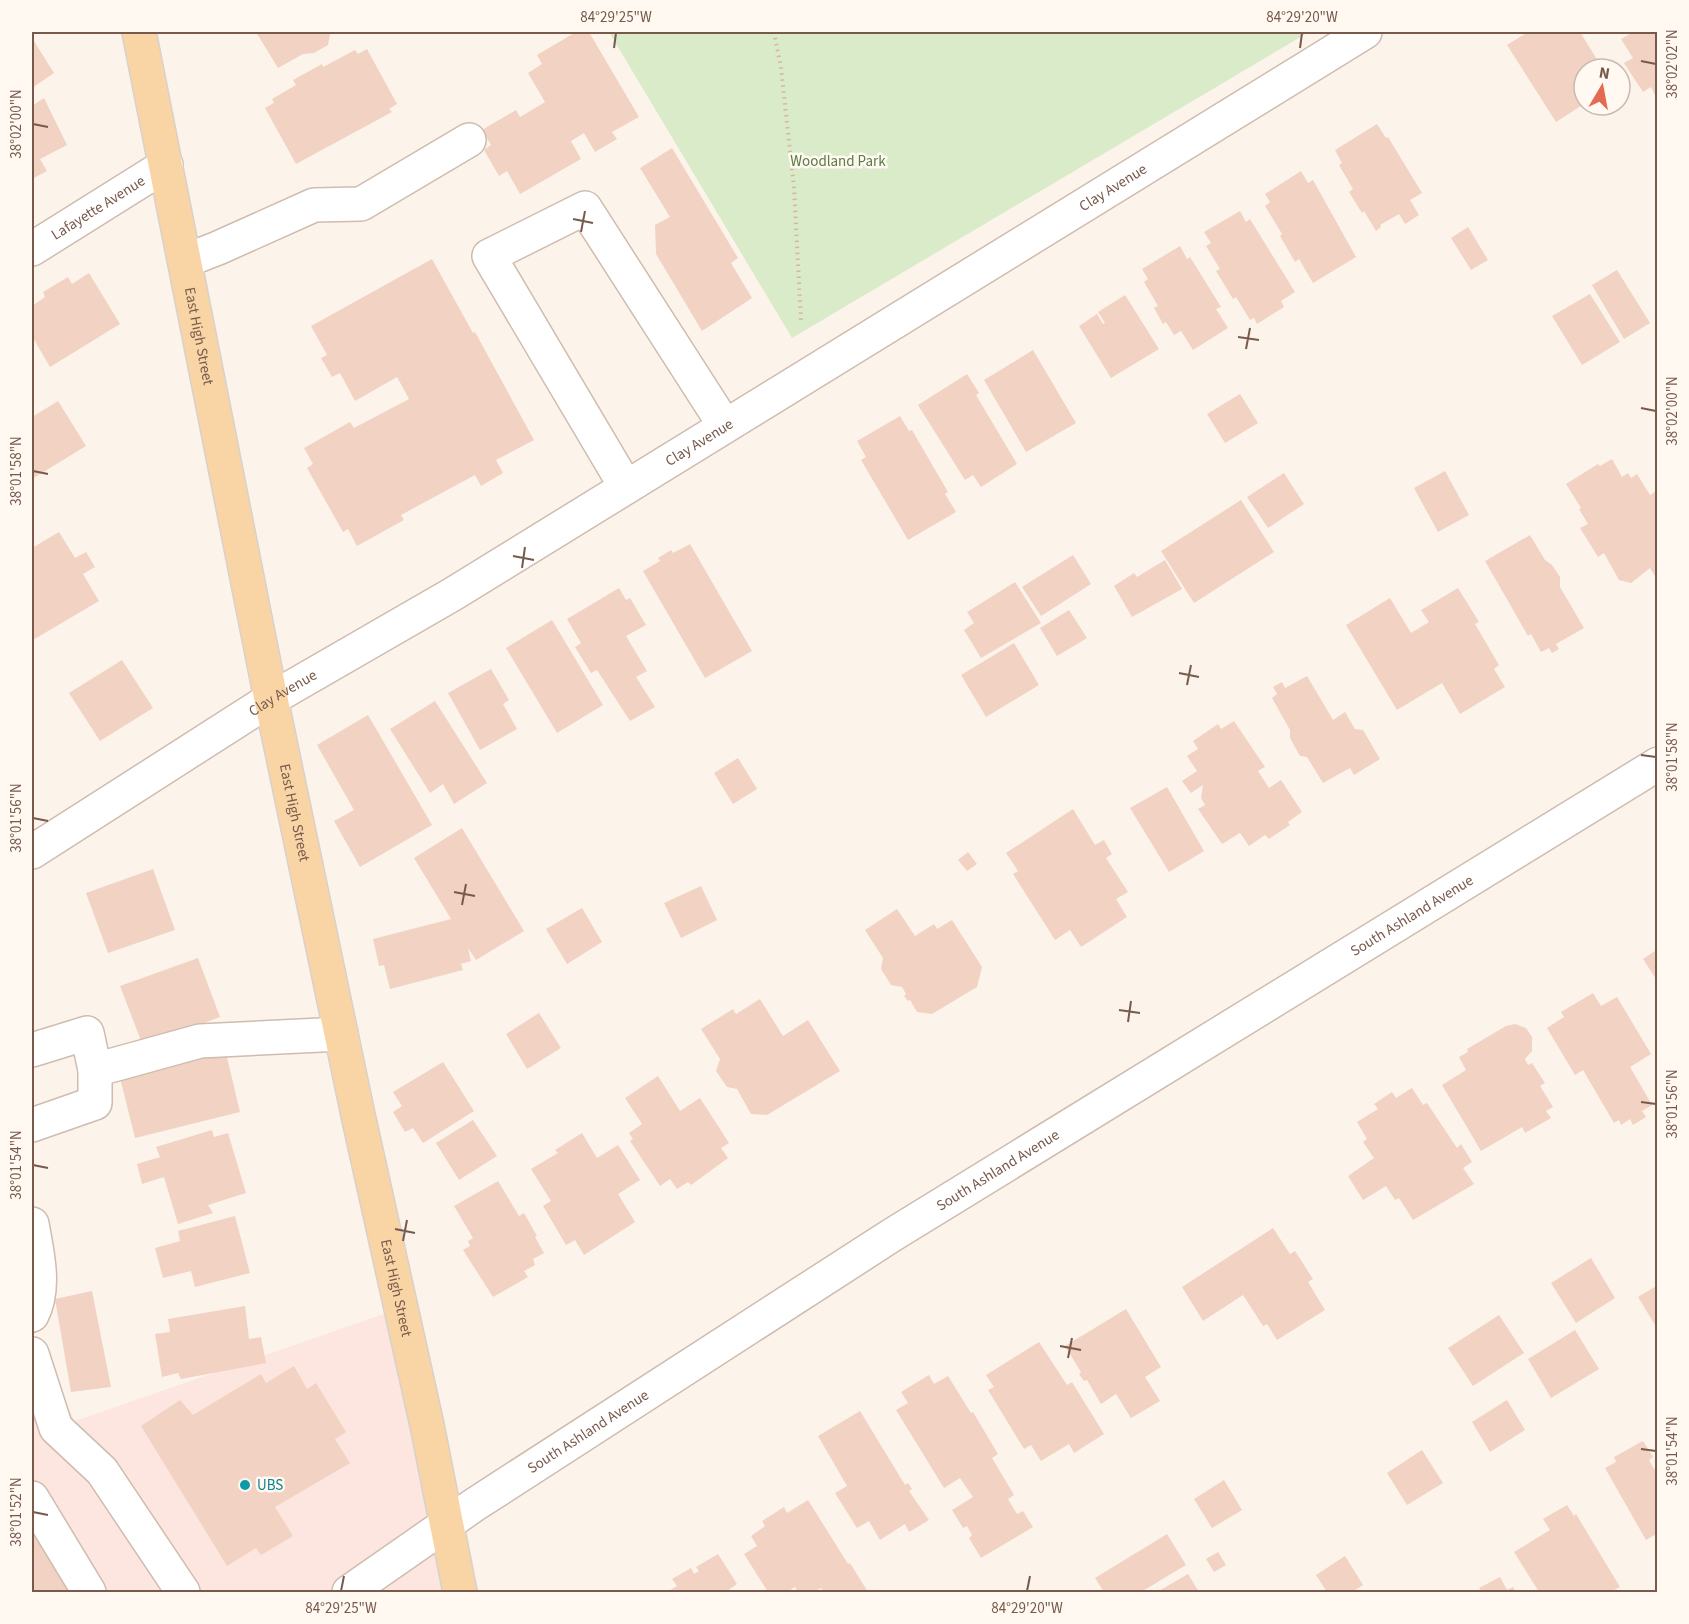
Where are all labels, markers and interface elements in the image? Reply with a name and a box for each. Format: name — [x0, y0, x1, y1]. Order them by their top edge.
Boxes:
text: 84°29'25"W — [580, 7, 652, 28]
text: 84°29'20"W — [1266, 7, 1338, 28]
text: 38°02'02"N — [1662, 29, 1683, 99]
north arrow — [1572, 57, 1632, 117]
text: N — [1597, 61, 1612, 85]
text: 38°02'00"N — [6, 89, 27, 159]
park label: Woodland Park — [790, 151, 886, 172]
street label: Clay Avenue — [1075, 158, 1151, 216]
street label: Lafayette Avenue — [47, 170, 149, 245]
street label: East High Street — [179, 285, 219, 387]
text: 38°02'00"N — [1662, 376, 1683, 446]
street label: Clay Avenue — [661, 413, 737, 471]
text: 38°01'58"N — [6, 436, 27, 506]
street label: Clay Avenue — [244, 664, 321, 721]
text: 38°01'58"N — [1662, 722, 1683, 792]
street label: East High Street — [274, 762, 315, 863]
text: 38°01'56"N — [6, 783, 27, 853]
street label: South Ashland Avenue — [1346, 870, 1477, 961]
text: 38°01'56"N — [1662, 1069, 1683, 1139]
street label: South Ashland Avenue — [932, 1124, 1063, 1216]
text: 38°01'54"N — [6, 1130, 27, 1200]
street label: East High Street — [375, 1237, 418, 1339]
street label: South Ashland Avenue — [523, 1384, 653, 1478]
text: 38°01'54"N — [1662, 1416, 1683, 1486]
place label: UBS — [257, 1475, 283, 1496]
text: 38°01'52"N — [6, 1477, 27, 1547]
marker: UBS — [238, 1478, 252, 1492]
text: 84°29'25"W — [305, 1598, 377, 1619]
text: 84°29'20"W — [991, 1598, 1063, 1619]

